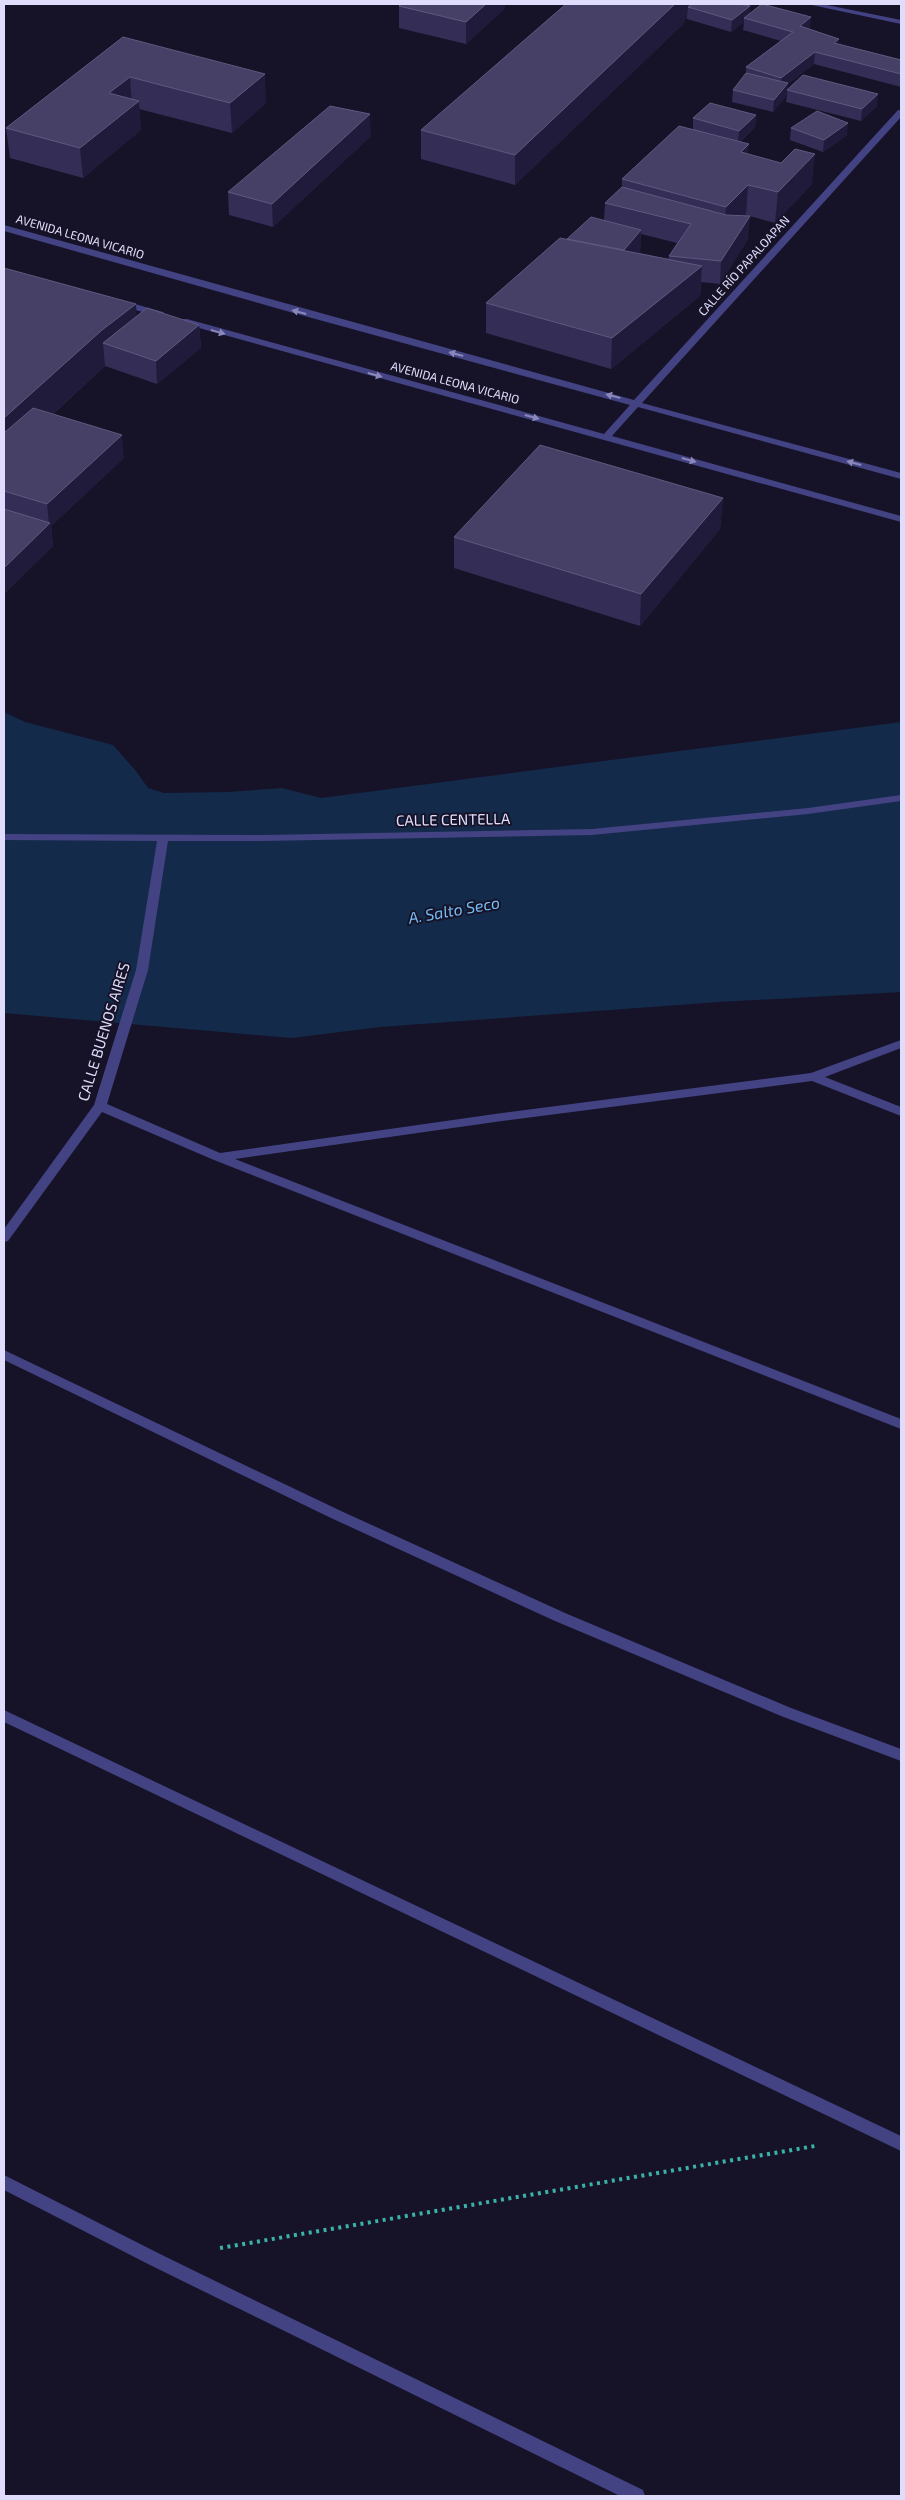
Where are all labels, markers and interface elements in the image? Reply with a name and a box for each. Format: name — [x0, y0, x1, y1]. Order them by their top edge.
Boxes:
street label: AVENIDA LEONA VICARIO — [15, 211, 146, 261]
street label: CALLE RÍO PAPALOAPAN — [695, 213, 792, 318]
one-way arrow — [292, 308, 307, 316]
one-way arrow — [211, 328, 226, 336]
one-way arrow — [449, 350, 464, 358]
street label: AVENIDA LEONA VICARIO — [389, 358, 521, 406]
one-way arrow — [368, 371, 383, 379]
one-way arrow — [606, 392, 621, 400]
one-way arrow — [525, 413, 540, 421]
one-way arrow — [681, 456, 696, 464]
one-way arrow — [847, 458, 862, 466]
street label: CALLE CENTELLA — [396, 809, 511, 829]
water label: A. Salto Seco — [406, 892, 501, 927]
street label: CALLE BUENOS AIRES — [73, 960, 133, 1103]

